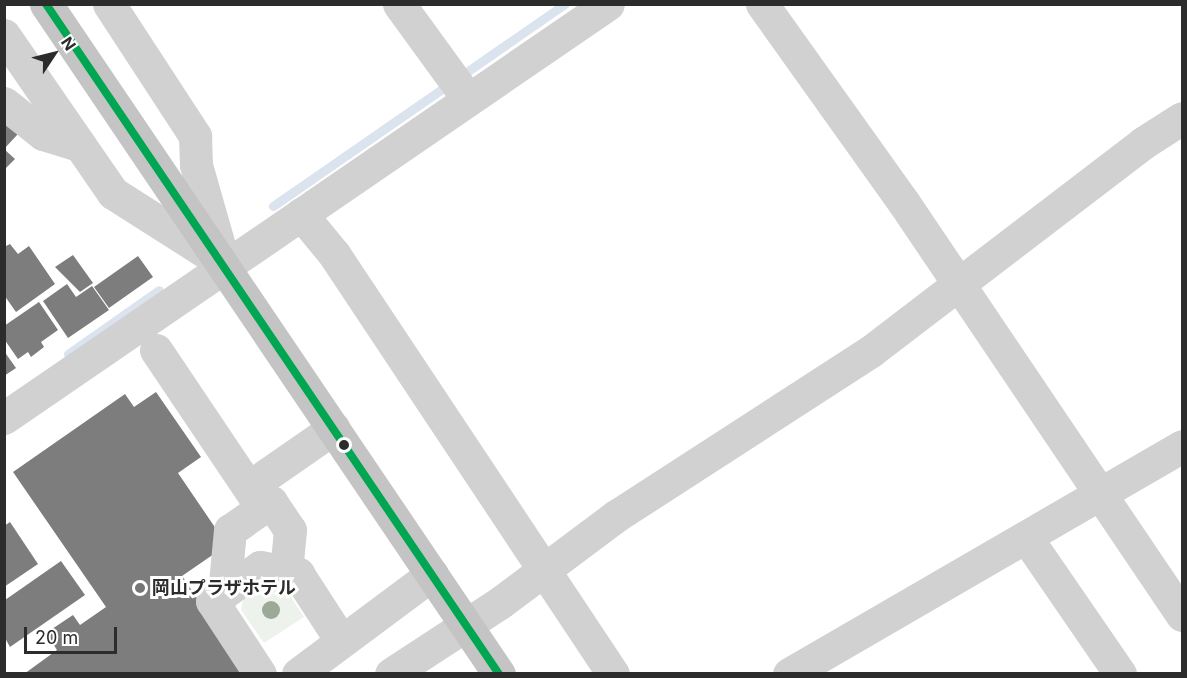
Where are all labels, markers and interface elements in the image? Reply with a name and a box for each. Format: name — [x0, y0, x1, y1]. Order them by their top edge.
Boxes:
north arrow — [24, 24, 84, 84]
text: N — [57, 33, 80, 54]
unlabelled marker — [338, 439, 350, 451]
place label: 岡山プラザホテル — [152, 577, 296, 599]
marker: 岡山プラザホテル — [133, 581, 147, 595]
scale bar — [27, 615, 120, 653]
text: 20 m — [35, 627, 78, 648]

